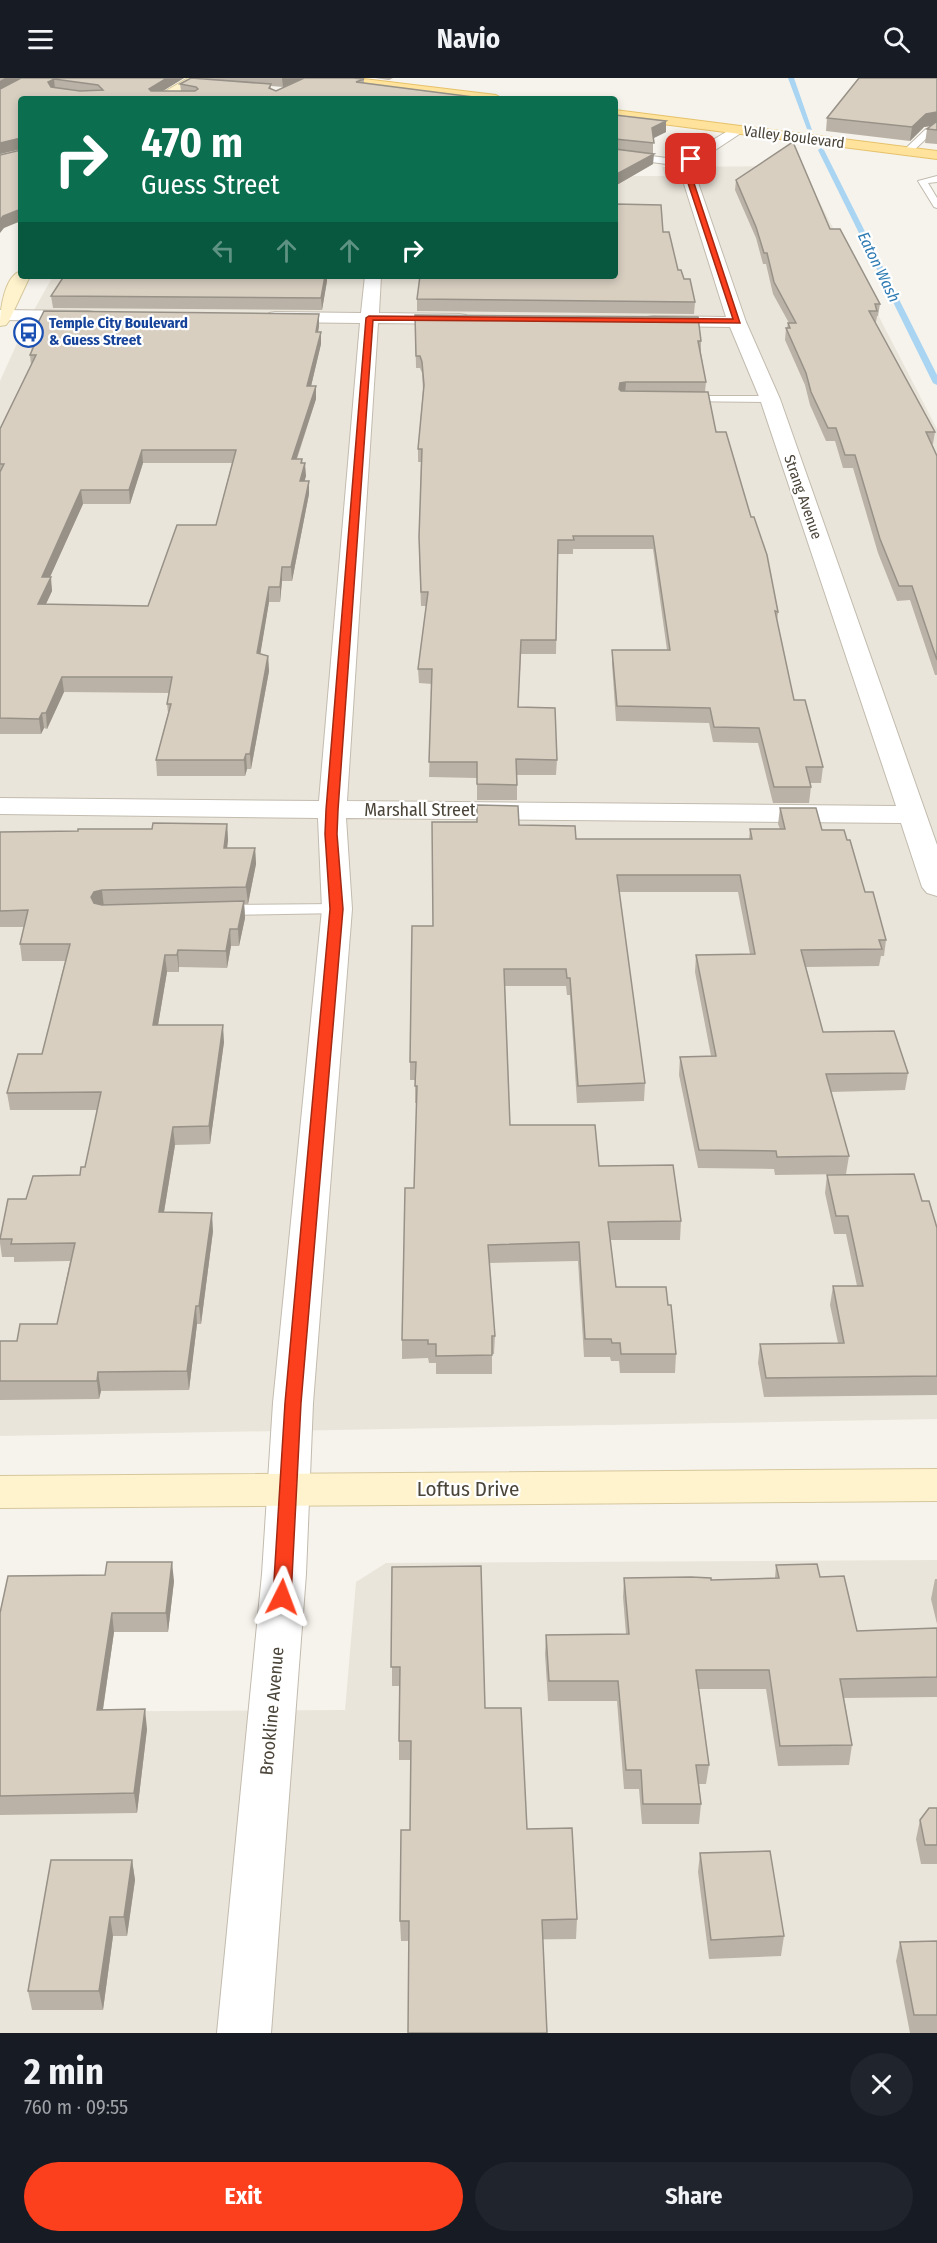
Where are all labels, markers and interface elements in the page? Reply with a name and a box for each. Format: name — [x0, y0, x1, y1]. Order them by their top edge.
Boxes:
icon: menu — [24, 23, 57, 56]
text: Navio — [437, 23, 500, 55]
icon: search — [880, 23, 913, 56]
text: 470 m — [141, 118, 243, 168]
icon: right — [42, 120, 120, 198]
street label: Valley Boulevard — [743, 122, 845, 152]
pin — [665, 133, 716, 184]
icon: arrive — [674, 142, 707, 175]
text: Guess Street — [141, 169, 279, 201]
water label: Eaton Wash — [854, 229, 904, 305]
icon: left — [207, 234, 240, 267]
icon: ahead — [270, 234, 303, 267]
icon: ahead — [333, 234, 366, 267]
icon: right — [396, 234, 429, 267]
place label: Temple City Boulevard & Guess Street — [49, 314, 188, 349]
bus stop icon: Temple City Boulevard & Guess Street — [12, 316, 44, 348]
street label: Strang Avenue — [780, 452, 826, 542]
street label: Marshall Street — [364, 799, 476, 821]
street label: Loftus Drive — [417, 1476, 519, 1502]
position arrow — [250, 1565, 314, 1629]
street label: Brookline Avenue — [255, 1646, 289, 1776]
text: 2 min — [24, 2050, 104, 2094]
button: close — [850, 2053, 913, 2116]
text: 760 m · 09:55 — [24, 2095, 128, 2119]
button: Exit — [24, 2162, 463, 2231]
button: Share — [475, 2162, 913, 2231]

